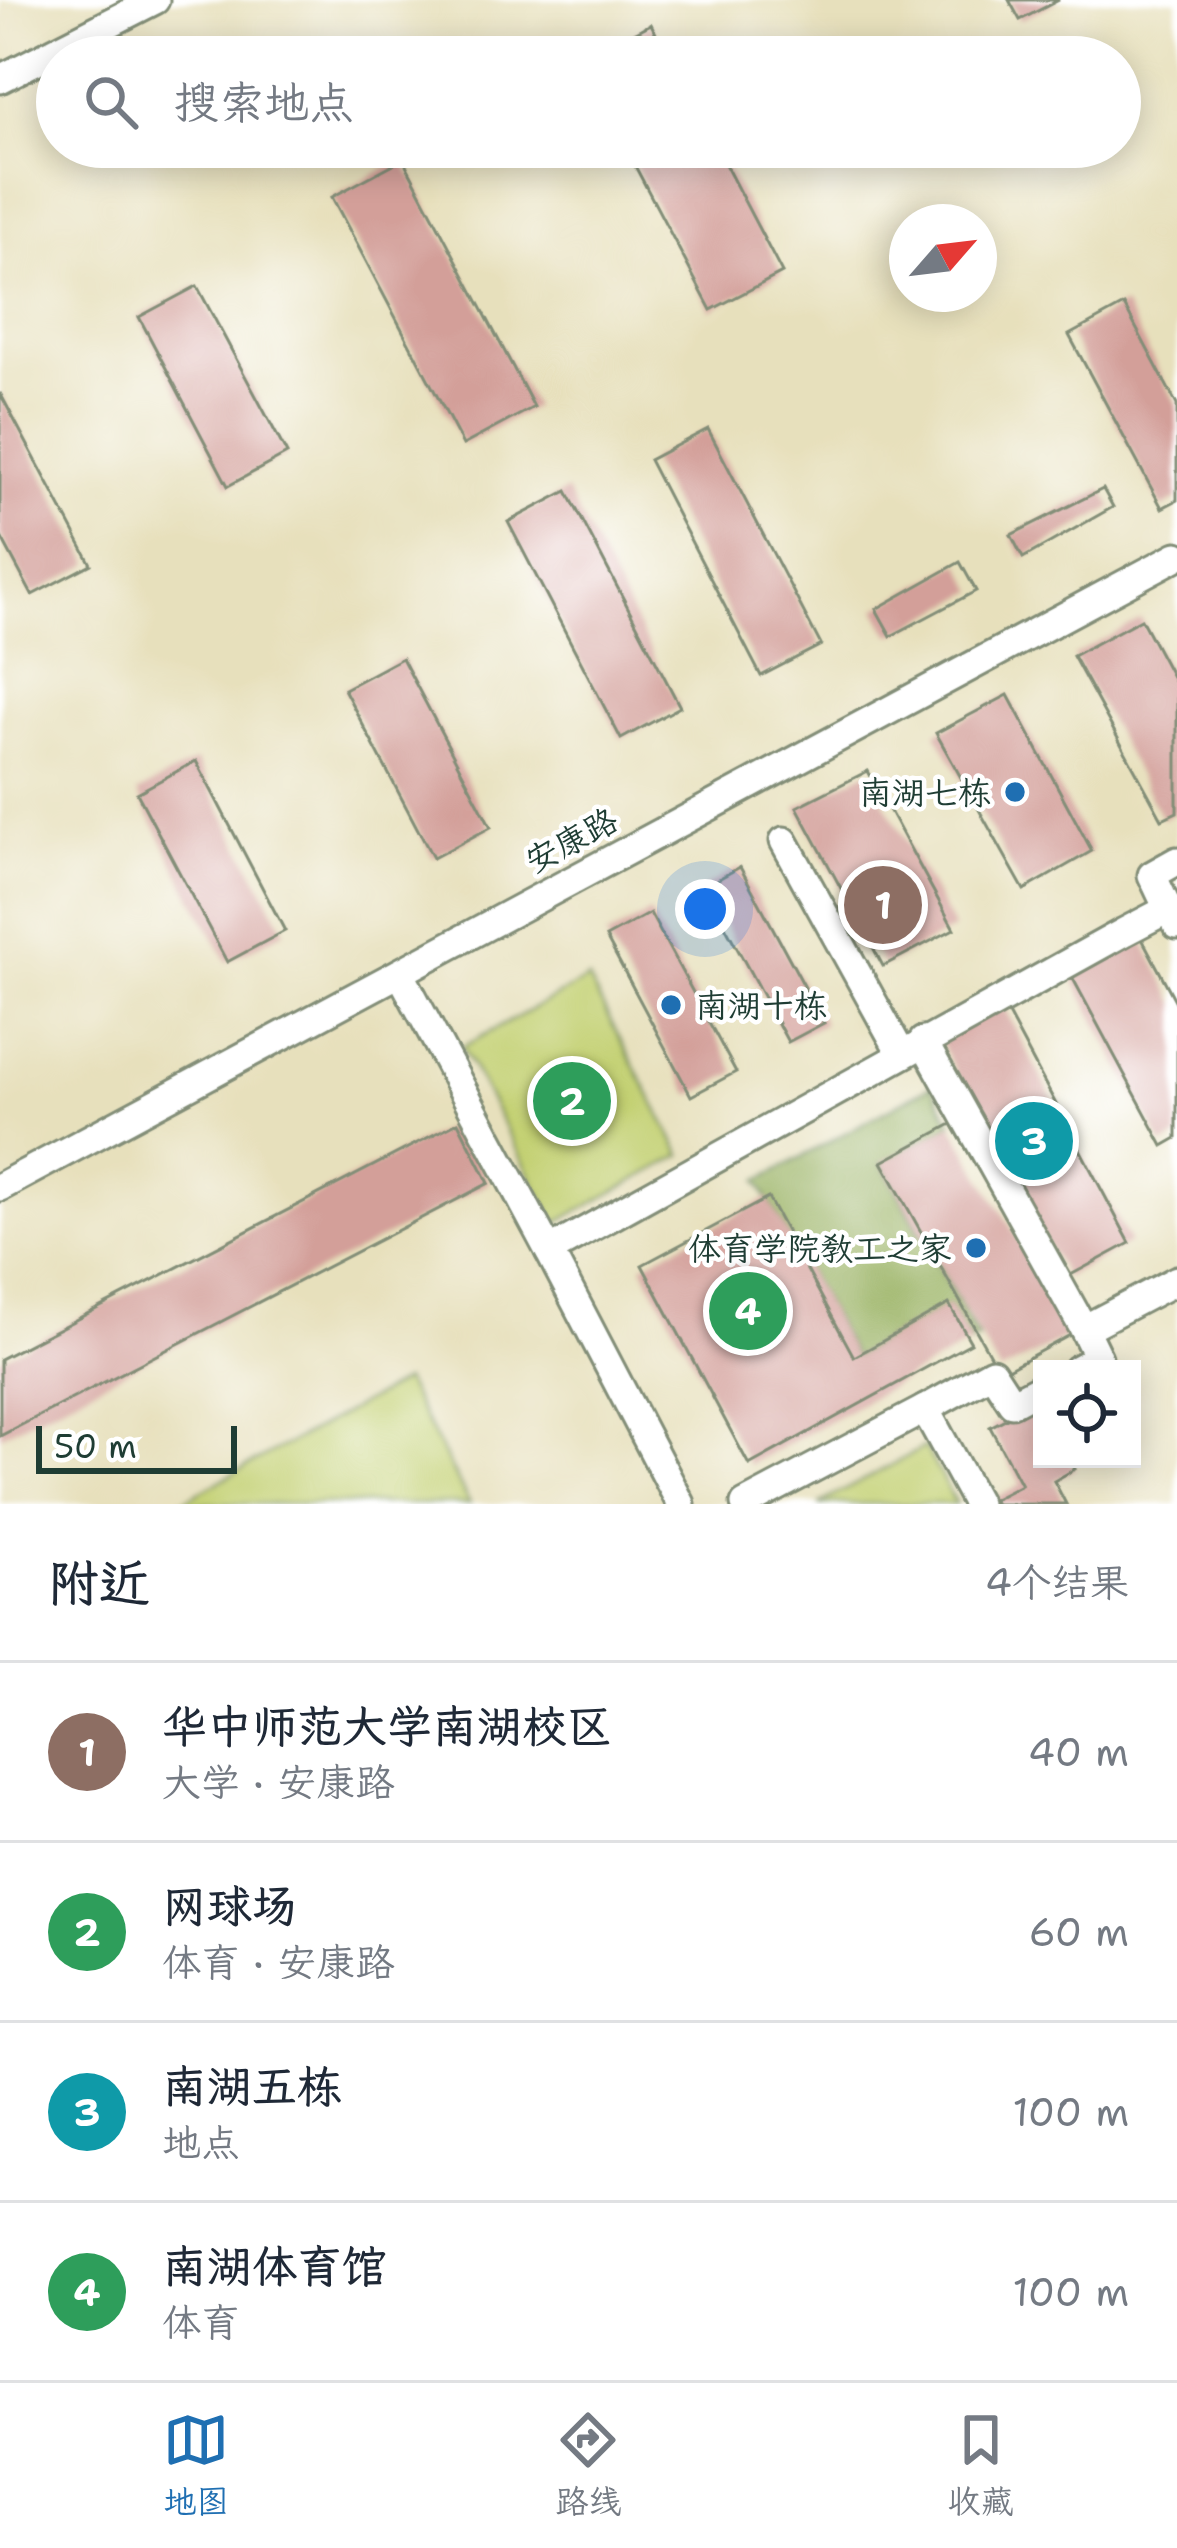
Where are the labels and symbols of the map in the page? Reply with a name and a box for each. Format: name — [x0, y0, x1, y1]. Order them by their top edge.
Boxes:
north arrow — [889, 204, 997, 312]
place label: 南湖七栋 — [859, 770, 991, 815]
marker: 南湖七栋 — [1002, 779, 1028, 805]
street label: 安康路 — [517, 797, 626, 884]
pin: 1 — [844, 860, 922, 950]
your location — [675, 879, 735, 939]
place label: 南湖十栋 — [695, 983, 827, 1028]
marker: 南湖十栋 — [658, 992, 684, 1018]
pin: 2 — [533, 1056, 611, 1146]
pin: 3 — [995, 1096, 1073, 1186]
place label: 体育学院教工之家 — [688, 1226, 952, 1271]
marker: 体育学院教工之家 — [963, 1235, 989, 1261]
pin: 4 — [709, 1266, 787, 1356]
scale bar — [36, 1420, 237, 1473]

